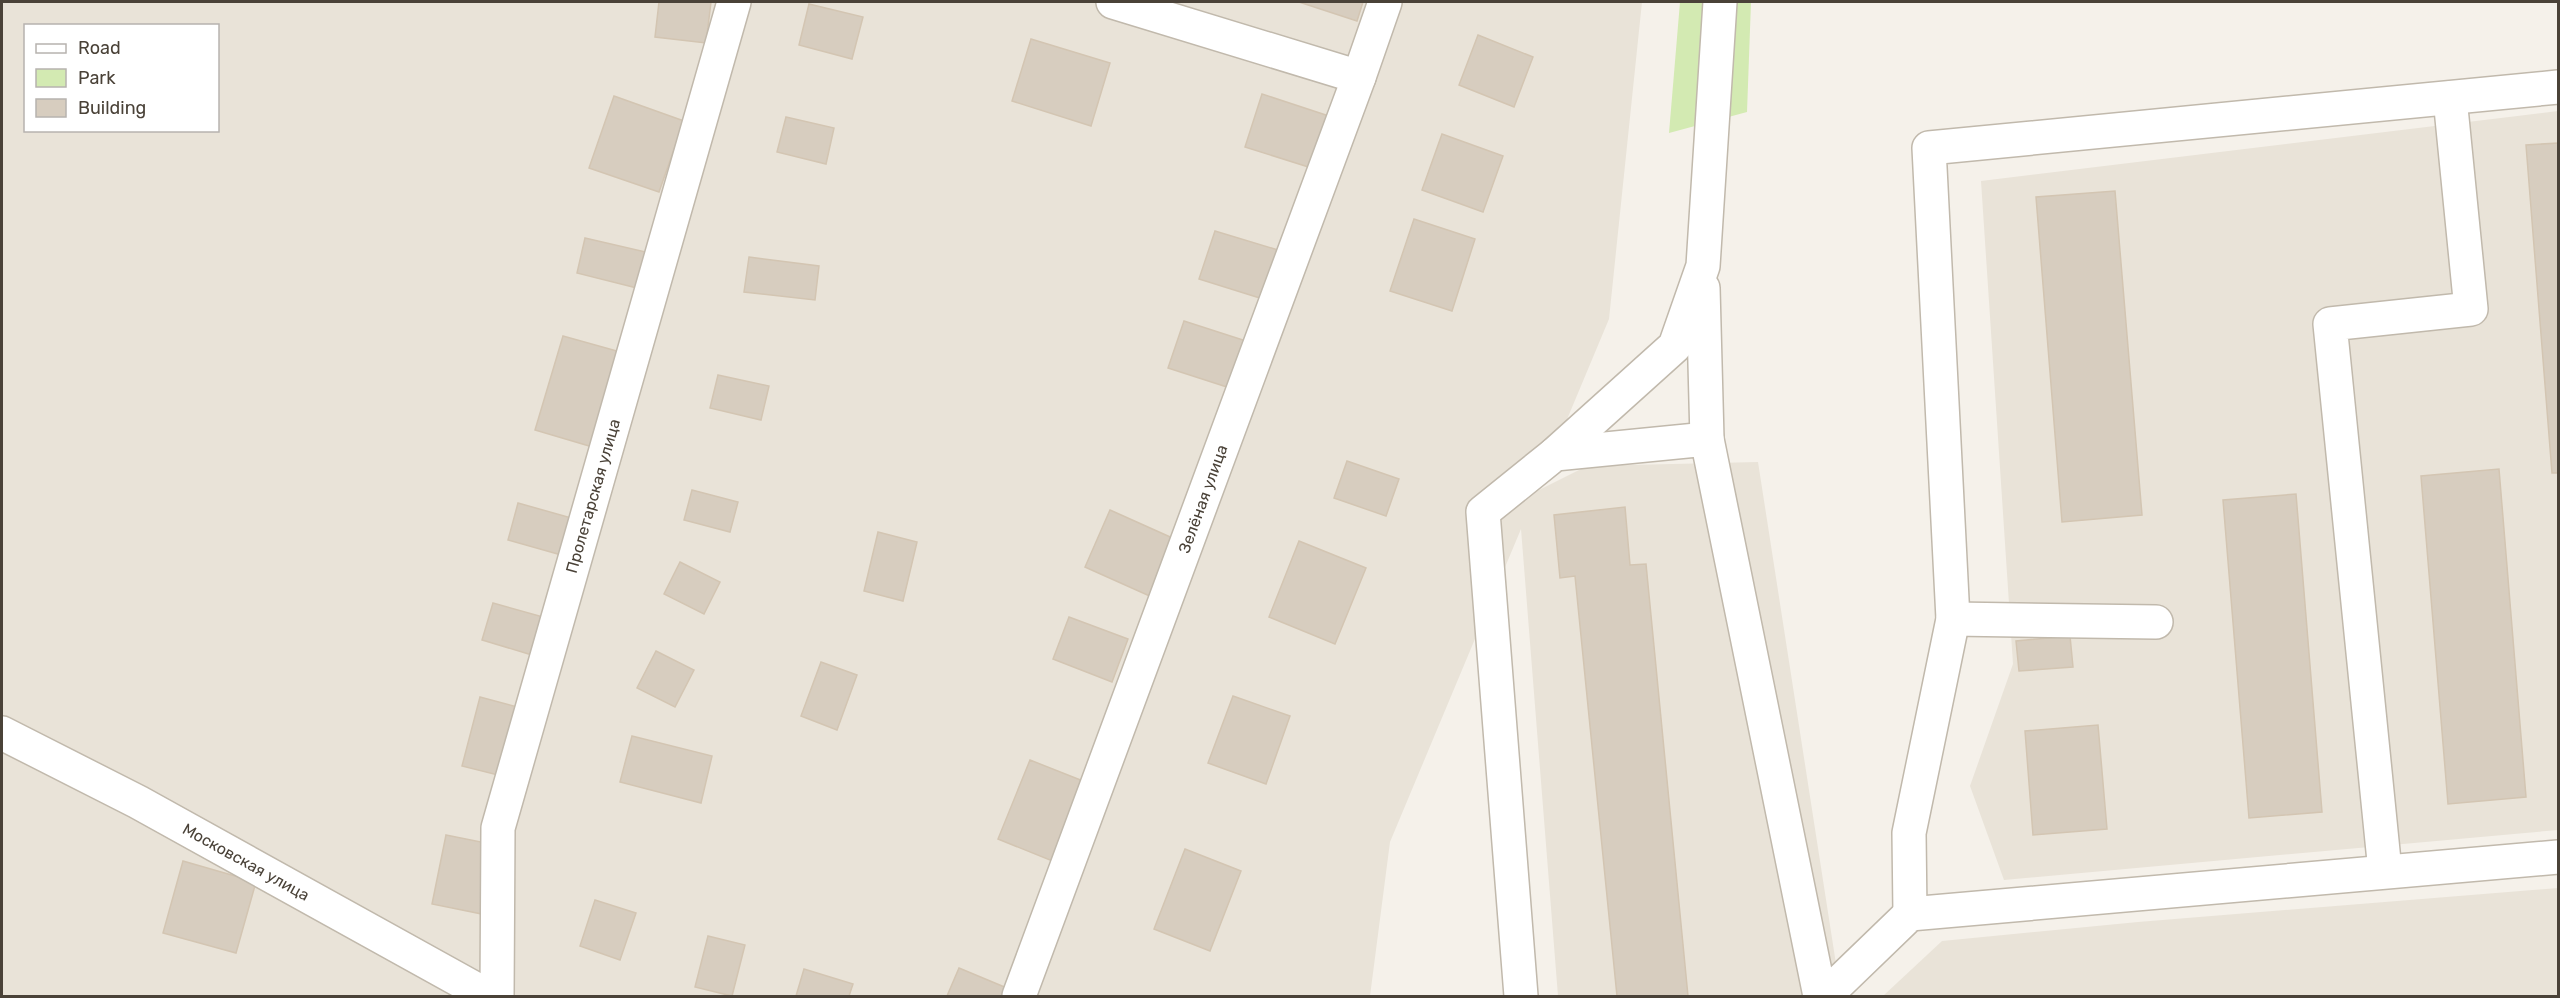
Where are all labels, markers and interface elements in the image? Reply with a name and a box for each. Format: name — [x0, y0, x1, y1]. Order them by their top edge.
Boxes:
legend — [24, 24, 219, 132]
text: Road — [78, 37, 121, 59]
text: Park — [78, 67, 116, 89]
text: Building — [78, 97, 146, 119]
street label: Пролетарская улица — [562, 417, 624, 575]
street label: Зелёная улица — [1175, 442, 1231, 556]
street label: Московская улица — [179, 819, 313, 905]

